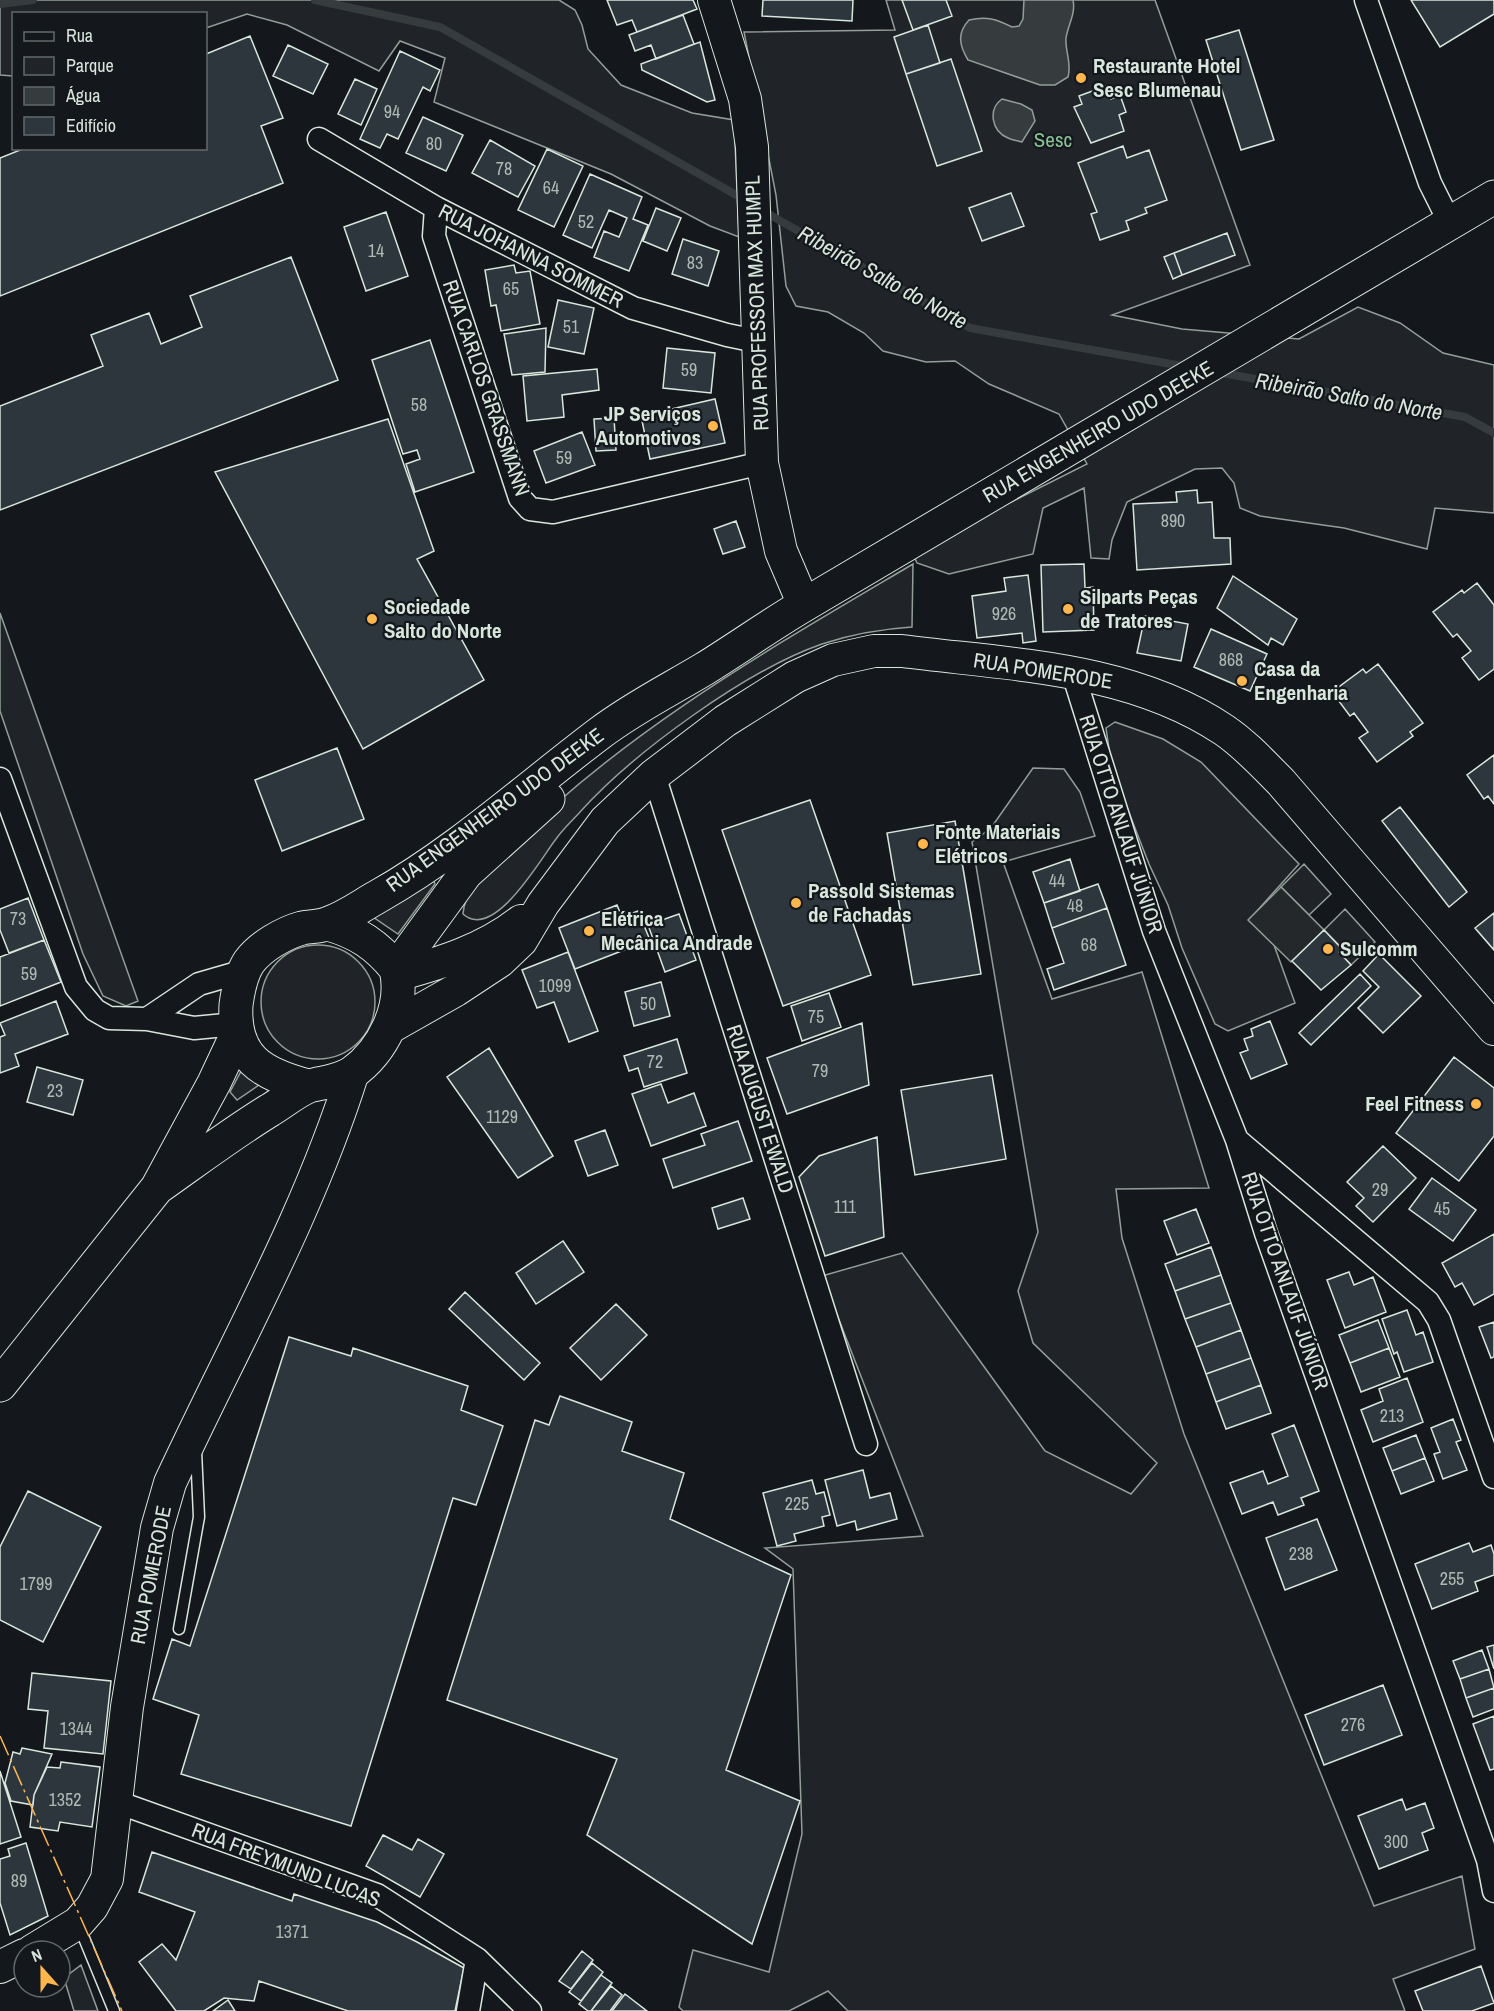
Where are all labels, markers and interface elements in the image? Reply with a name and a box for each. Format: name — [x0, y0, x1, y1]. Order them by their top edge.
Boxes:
legend — [12, 12, 207, 150]
text: Rua — [66, 23, 93, 48]
place label: Restaurante Hotel Sesc Blumenau — [1093, 51, 1240, 104]
text: Parque — [66, 53, 114, 78]
marker: Restaurante Hotel Sesc Blumenau — [1074, 71, 1088, 85]
text: Água — [65, 83, 100, 108]
house number: 94 — [384, 99, 400, 124]
text: Edifício — [66, 113, 116, 138]
park label: Sesc — [1034, 125, 1072, 154]
house number: 80 — [426, 131, 442, 156]
house number: 78 — [496, 156, 512, 181]
street label: RUA PROFESSOR MAX HUMPL — [738, 174, 775, 431]
house number: 64 — [543, 175, 559, 200]
street label: RUA JOHANNA SOMMER — [434, 196, 629, 315]
house number: 52 — [578, 209, 594, 234]
water label: Ribeirão Salto do Norte — [793, 218, 973, 336]
house number: 14 — [368, 238, 384, 263]
house number: 83 — [687, 250, 703, 275]
street label: RUA CARLOS GRASSMANN — [436, 276, 537, 500]
house number: 65 — [503, 276, 519, 301]
house number: 51 — [563, 314, 580, 339]
street label: RUA ENGENHEIRO UDO DEEKE — [977, 353, 1219, 510]
house number: 59 — [681, 357, 697, 382]
water label: Ribeirão Salto do Norte — [1253, 365, 1445, 427]
house number: 58 — [411, 392, 427, 417]
place label: JP Serviços Automotivos — [596, 399, 701, 452]
marker: JP Serviços Automotivos — [706, 419, 720, 433]
house number: 59 — [556, 445, 572, 470]
house number: 890 — [1161, 508, 1185, 533]
place label: Silparts Peças de Tratores — [1080, 582, 1198, 635]
place label: Sociedade Salto do Norte — [384, 592, 502, 645]
house number: 926 — [992, 601, 1016, 626]
marker: Silparts Peças de Tratores — [1061, 602, 1075, 616]
marker: Sociedade Salto do Norte — [365, 612, 379, 626]
street label: RUA POMERODE — [971, 645, 1115, 696]
house number: 868 — [1219, 647, 1243, 672]
place label: Casa da Engenharia — [1254, 654, 1348, 707]
marker: Casa da Engenharia — [1235, 674, 1249, 688]
street label: RUA OTTO ANLAUF JÚNIOR — [1072, 711, 1171, 937]
street label: RUA ENGENHEIRO UDO DEEKE — [380, 721, 609, 898]
place label: Fonte Materiais Elétricos — [935, 817, 1060, 870]
marker: Fonte Materiais Elétricos — [916, 837, 930, 851]
house number: 44 — [1049, 868, 1065, 893]
place label: Passold Sistemas de Fachadas — [808, 876, 954, 929]
house number: 48 — [1067, 893, 1083, 918]
marker: Passold Sistemas de Fachadas — [789, 896, 803, 910]
place label: Elétrica Mecânica Andrade — [601, 904, 753, 957]
house number: 73 — [10, 906, 26, 931]
marker: Elétrica Mecânica Andrade — [582, 924, 596, 938]
house number: 68 — [1081, 932, 1097, 957]
place label: Sulcomm — [1340, 934, 1418, 963]
marker: Sulcomm — [1321, 942, 1335, 956]
house number: 59 — [21, 961, 37, 986]
house number: 1099 — [539, 973, 571, 998]
house number: 50 — [640, 991, 656, 1016]
house number: 75 — [808, 1004, 824, 1029]
street label: RUA AUGUST EWALD — [719, 1021, 801, 1197]
house number: 72 — [647, 1049, 663, 1074]
house number: 79 — [812, 1058, 828, 1083]
house number: 23 — [47, 1078, 63, 1103]
place label: Feel Fitness — [1365, 1089, 1464, 1118]
marker: Feel Fitness — [1469, 1097, 1483, 1111]
house number: 1129 — [486, 1104, 518, 1129]
street label: RUA OTTO ANLAUF JÚNIOR — [1235, 1168, 1336, 1394]
house number: 29 — [1372, 1177, 1388, 1202]
house number: 111 — [834, 1194, 857, 1219]
house number: 45 — [1434, 1196, 1450, 1221]
house number: 213 — [1380, 1403, 1404, 1428]
house number: 225 — [785, 1491, 809, 1516]
street label: RUA POMERODE — [123, 1503, 178, 1647]
house number: 238 — [1289, 1541, 1313, 1566]
house number: 255 — [1440, 1566, 1464, 1591]
house number: 1799 — [20, 1571, 52, 1596]
house number: 276 — [1341, 1712, 1365, 1737]
house number: 1344 — [60, 1716, 92, 1741]
house number: 1352 — [49, 1787, 81, 1812]
street label: RUA FREYMUND LUCAS — [188, 1815, 385, 1914]
house number: 300 — [1384, 1829, 1408, 1854]
house number: 89 — [11, 1868, 27, 1893]
house number: 1371 — [276, 1919, 309, 1944]
north arrow — [12, 1939, 72, 1999]
text: N — [28, 1943, 45, 1967]

